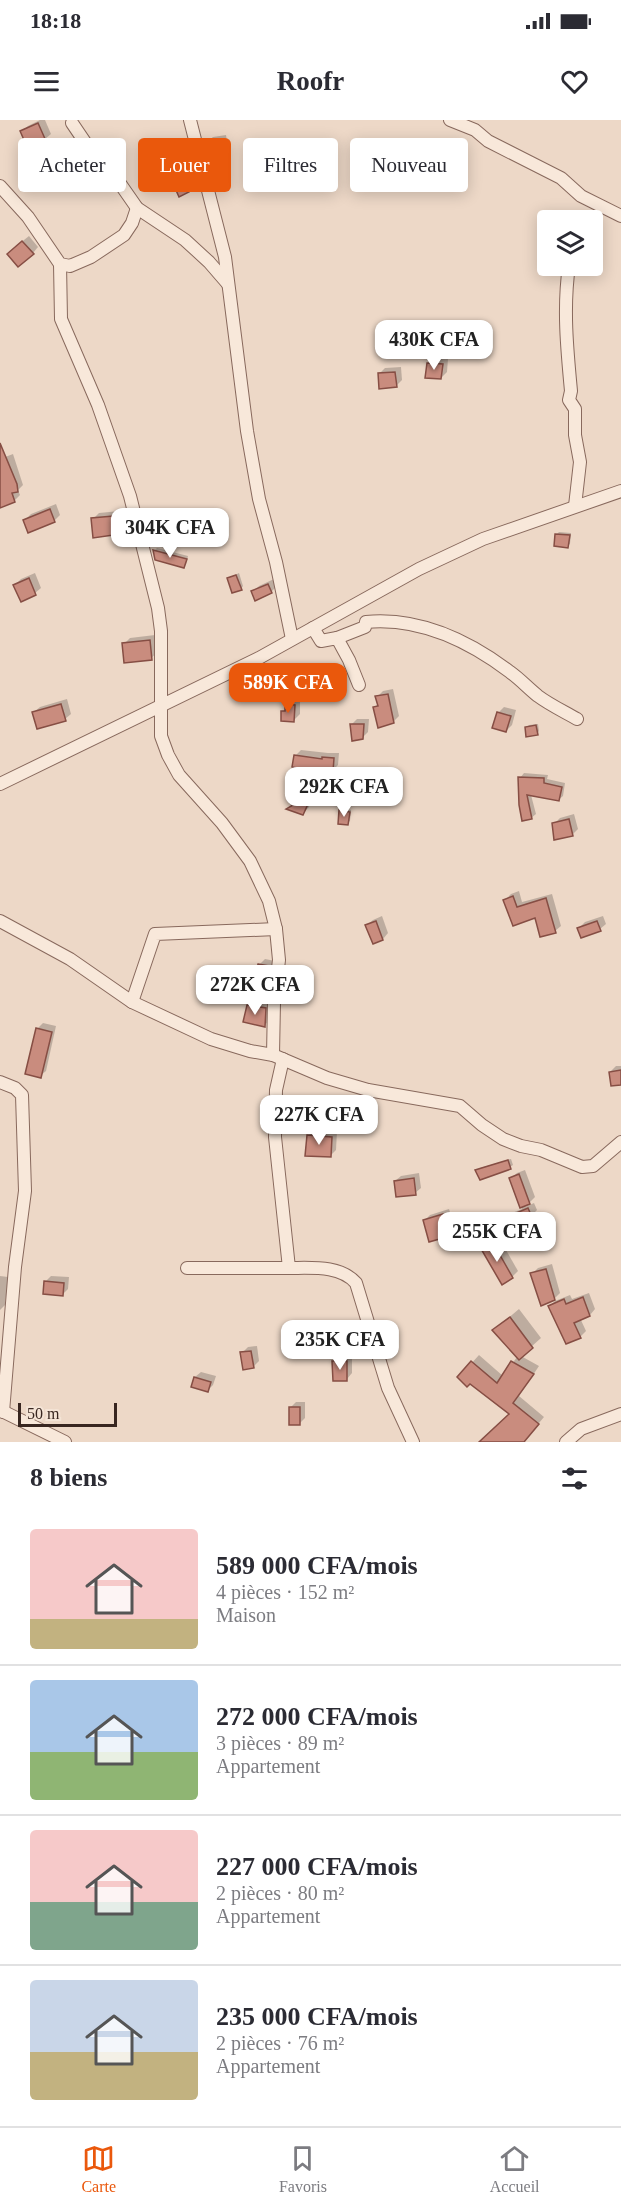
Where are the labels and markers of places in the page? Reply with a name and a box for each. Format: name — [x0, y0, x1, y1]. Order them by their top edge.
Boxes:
pin: 430K CFA — [372, 320, 496, 371]
pin: 304K CFA — [108, 508, 232, 559]
pin: 589K CFA — [226, 663, 350, 714]
pin: 292K CFA — [282, 767, 406, 818]
pin: 272K CFA — [193, 965, 317, 1016]
pin: 227K CFA — [257, 1095, 381, 1146]
pin: 255K CFA — [435, 1212, 559, 1263]
pin: 235K CFA — [278, 1320, 402, 1371]

